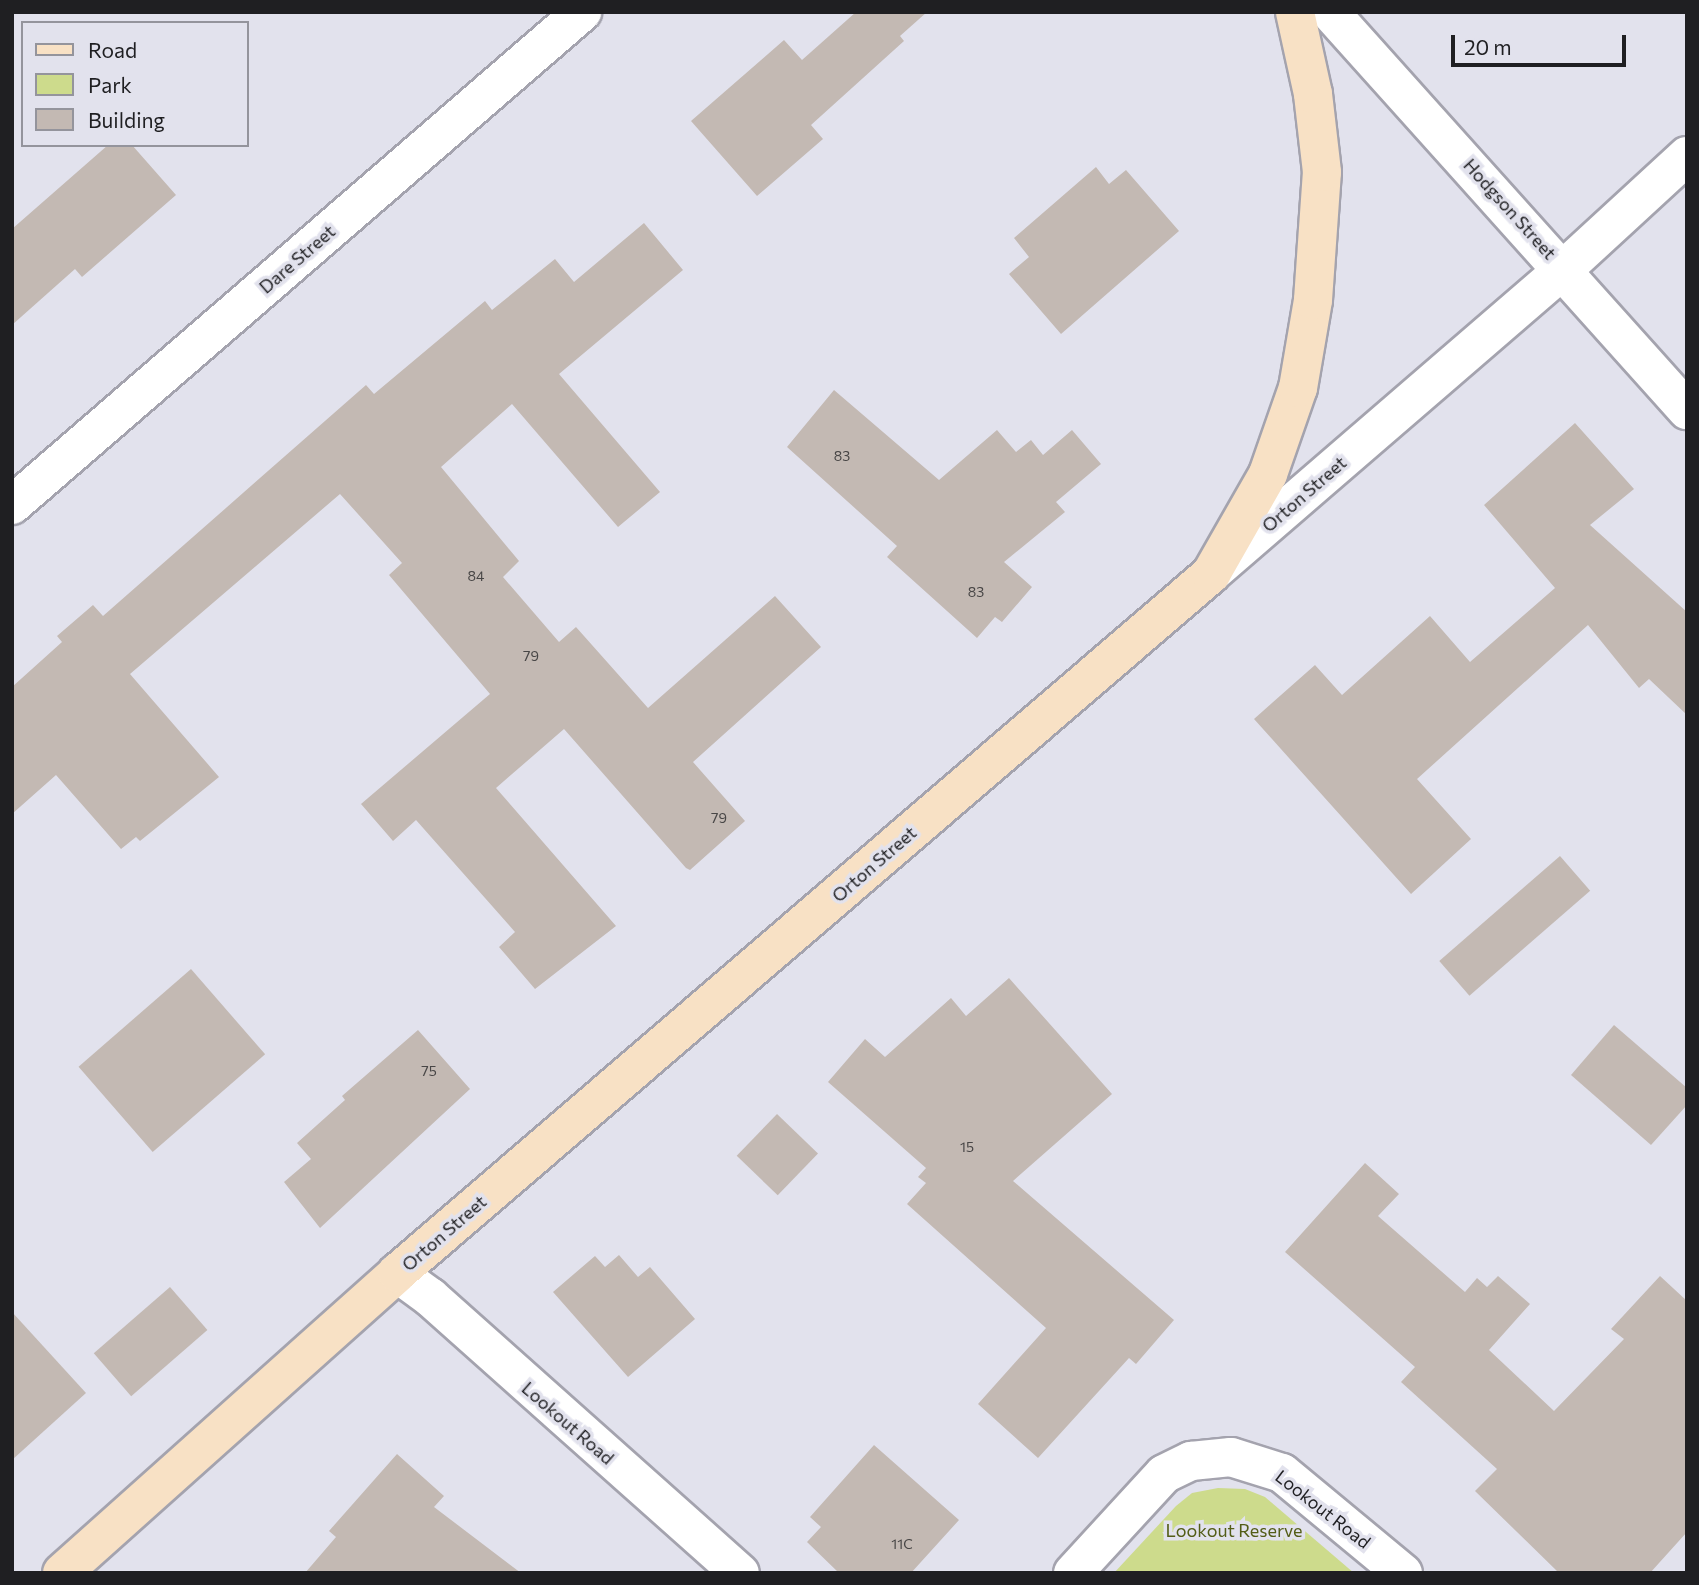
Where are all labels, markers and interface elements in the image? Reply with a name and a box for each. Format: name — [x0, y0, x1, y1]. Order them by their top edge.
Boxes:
legend — [21, 21, 248, 147]
scale bar — [1454, 21, 1629, 65]
text: 20 m — [1464, 34, 1512, 59]
text: Road — [88, 37, 137, 62]
text: Park — [88, 72, 132, 97]
text: Building — [88, 107, 165, 132]
street label: Hodgson Street — [1459, 154, 1561, 264]
street label: Dare Street — [255, 220, 339, 298]
house number: 83 — [834, 448, 850, 464]
street label: Orton Street — [1257, 452, 1351, 536]
house number: 84 — [468, 568, 484, 584]
house number: 83 — [968, 584, 984, 600]
house number: 79 — [523, 648, 539, 664]
house number: 79 — [711, 810, 727, 826]
street label: Orton Street — [827, 822, 921, 906]
house number: 75 — [421, 1063, 437, 1079]
house number: 15 — [960, 1139, 974, 1155]
street label: Orton Street — [397, 1191, 491, 1275]
street label: Lookout Road — [518, 1377, 618, 1469]
street label: Lookout Road — [1271, 1465, 1375, 1553]
park label: Lookout Reserve — [1165, 1519, 1303, 1541]
house number: 11C — [891, 1536, 913, 1552]

